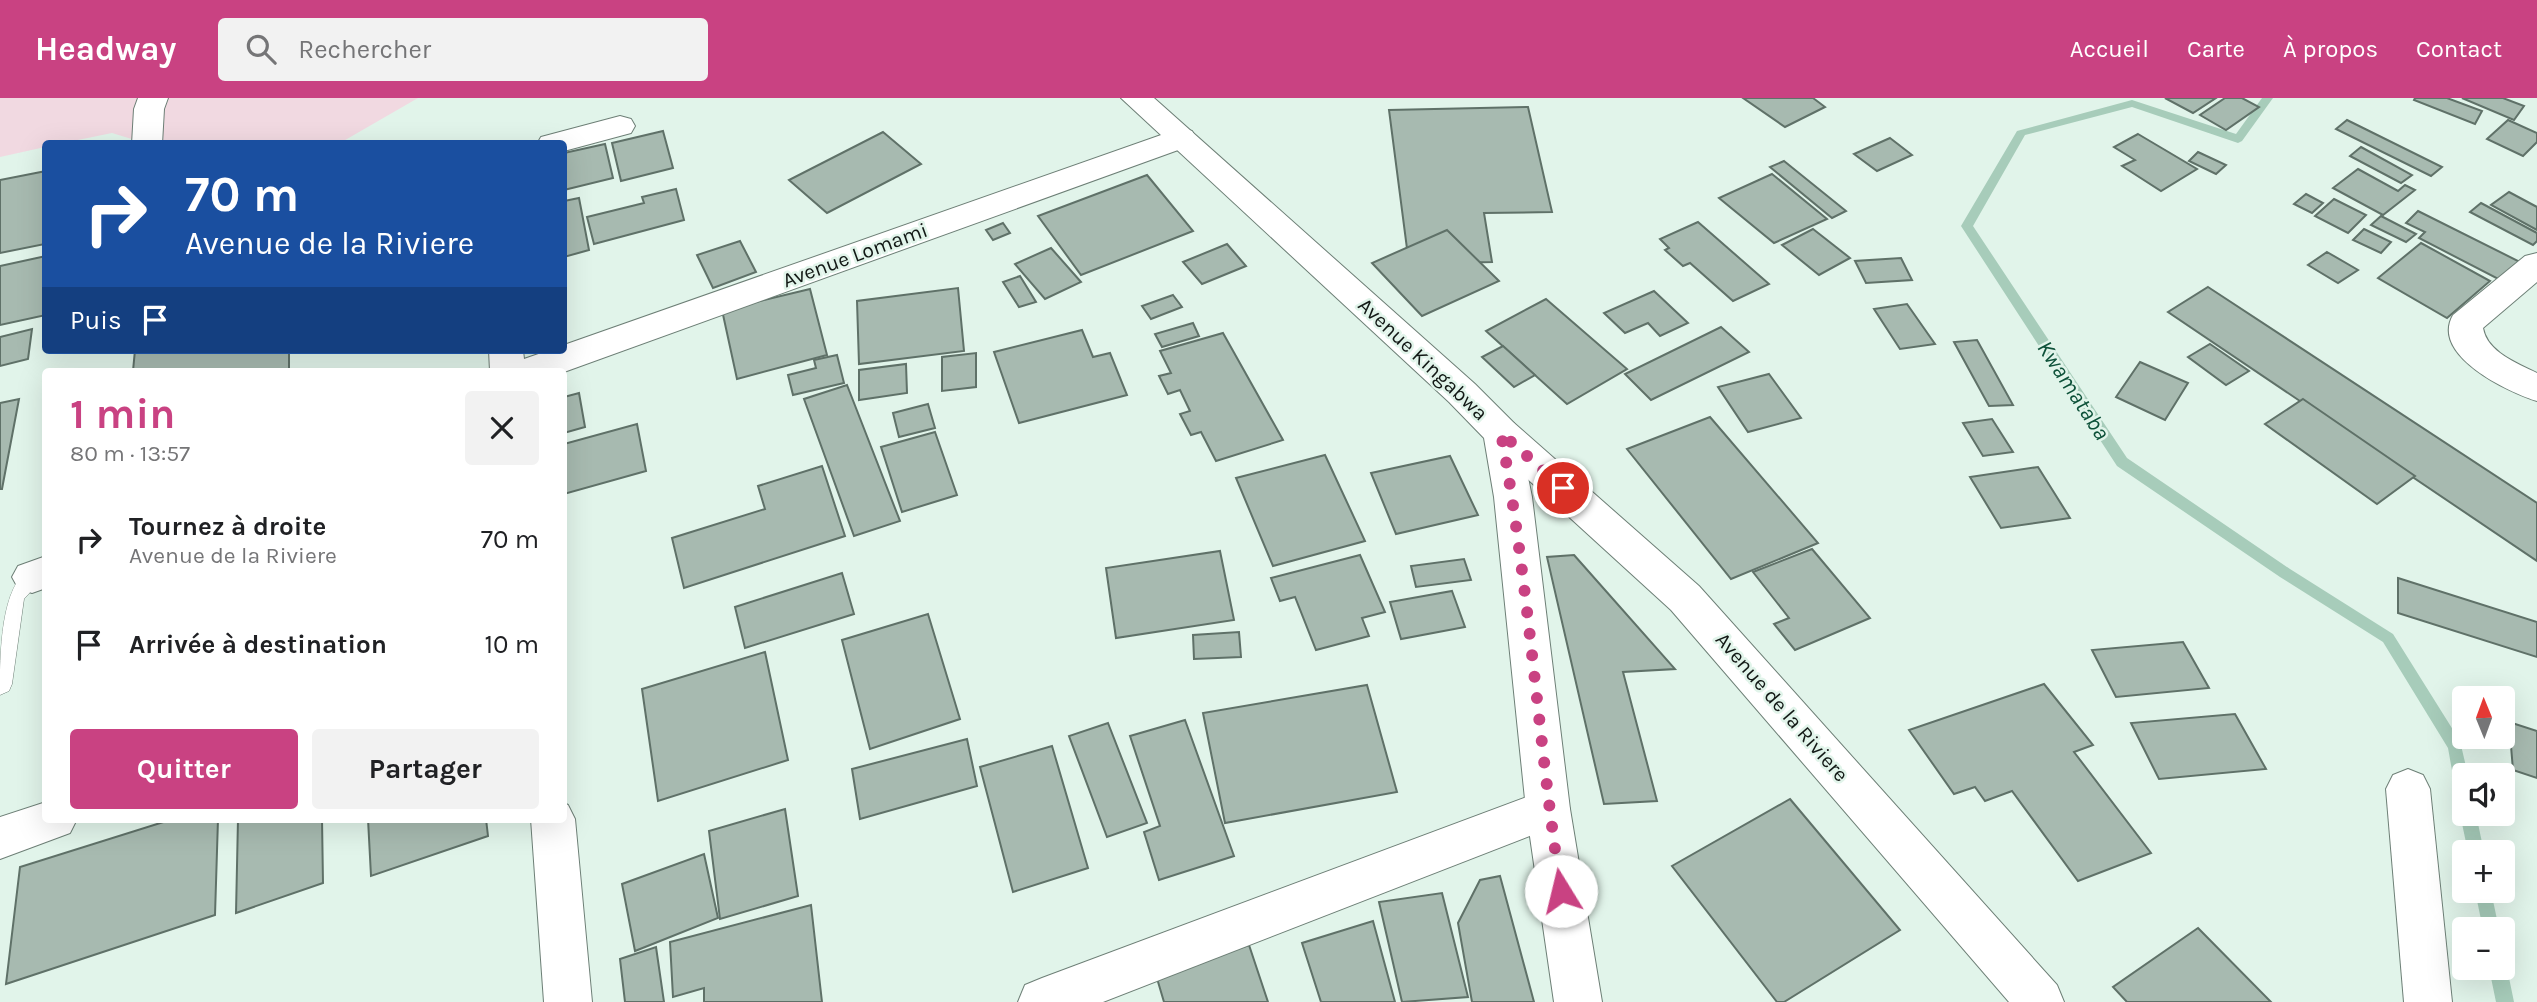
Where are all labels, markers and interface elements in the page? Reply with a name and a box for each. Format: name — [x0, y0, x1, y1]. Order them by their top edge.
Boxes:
search box — [218, 18, 708, 81]
text: Headway — [35, 30, 176, 68]
icon: search — [242, 30, 280, 68]
text: Rechercher — [298, 34, 431, 65]
text: Accueil — [2070, 35, 2149, 63]
text: Carte — [2187, 35, 2245, 63]
text: À propos — [2283, 35, 2378, 63]
text: Contact — [2416, 35, 2502, 63]
text: 70 m — [185, 166, 299, 223]
icon: right — [70, 168, 161, 259]
street label: Avenue Lomami — [779, 218, 931, 292]
text: Avenue de la Riviere — [185, 225, 474, 262]
street label: Avenue Kingabwa — [1353, 293, 1493, 425]
icon: arrive — [136, 301, 174, 339]
text: Puis — [70, 305, 122, 336]
water label: Kwamataba — [2031, 335, 2116, 445]
text: 1 min — [70, 389, 175, 439]
button: close — [465, 391, 539, 465]
text: 80 m · 13:57 — [70, 440, 190, 467]
pin — [1533, 458, 1593, 518]
icon: arrive — [1544, 469, 1582, 507]
text: Tournez à droite — [129, 511, 326, 542]
icon: right — [70, 521, 108, 559]
text: 70 m — [481, 524, 539, 555]
text: Avenue de la Riviere — [129, 542, 337, 569]
icon: arrive — [70, 626, 108, 664]
street label: Avenue de la Riviere — [1711, 627, 1853, 787]
text: Arrivée à destination — [129, 629, 387, 660]
text: 10 m — [484, 629, 539, 660]
north arrow — [2452, 686, 2515, 749]
map controls — [2452, 686, 2515, 980]
button: Quitter — [70, 729, 298, 809]
button: Partager — [312, 729, 539, 809]
button: sound — [2452, 763, 2515, 826]
button: + — [2452, 840, 2515, 903]
position arrow — [1524, 854, 1598, 928]
button: − — [2452, 917, 2515, 980]

